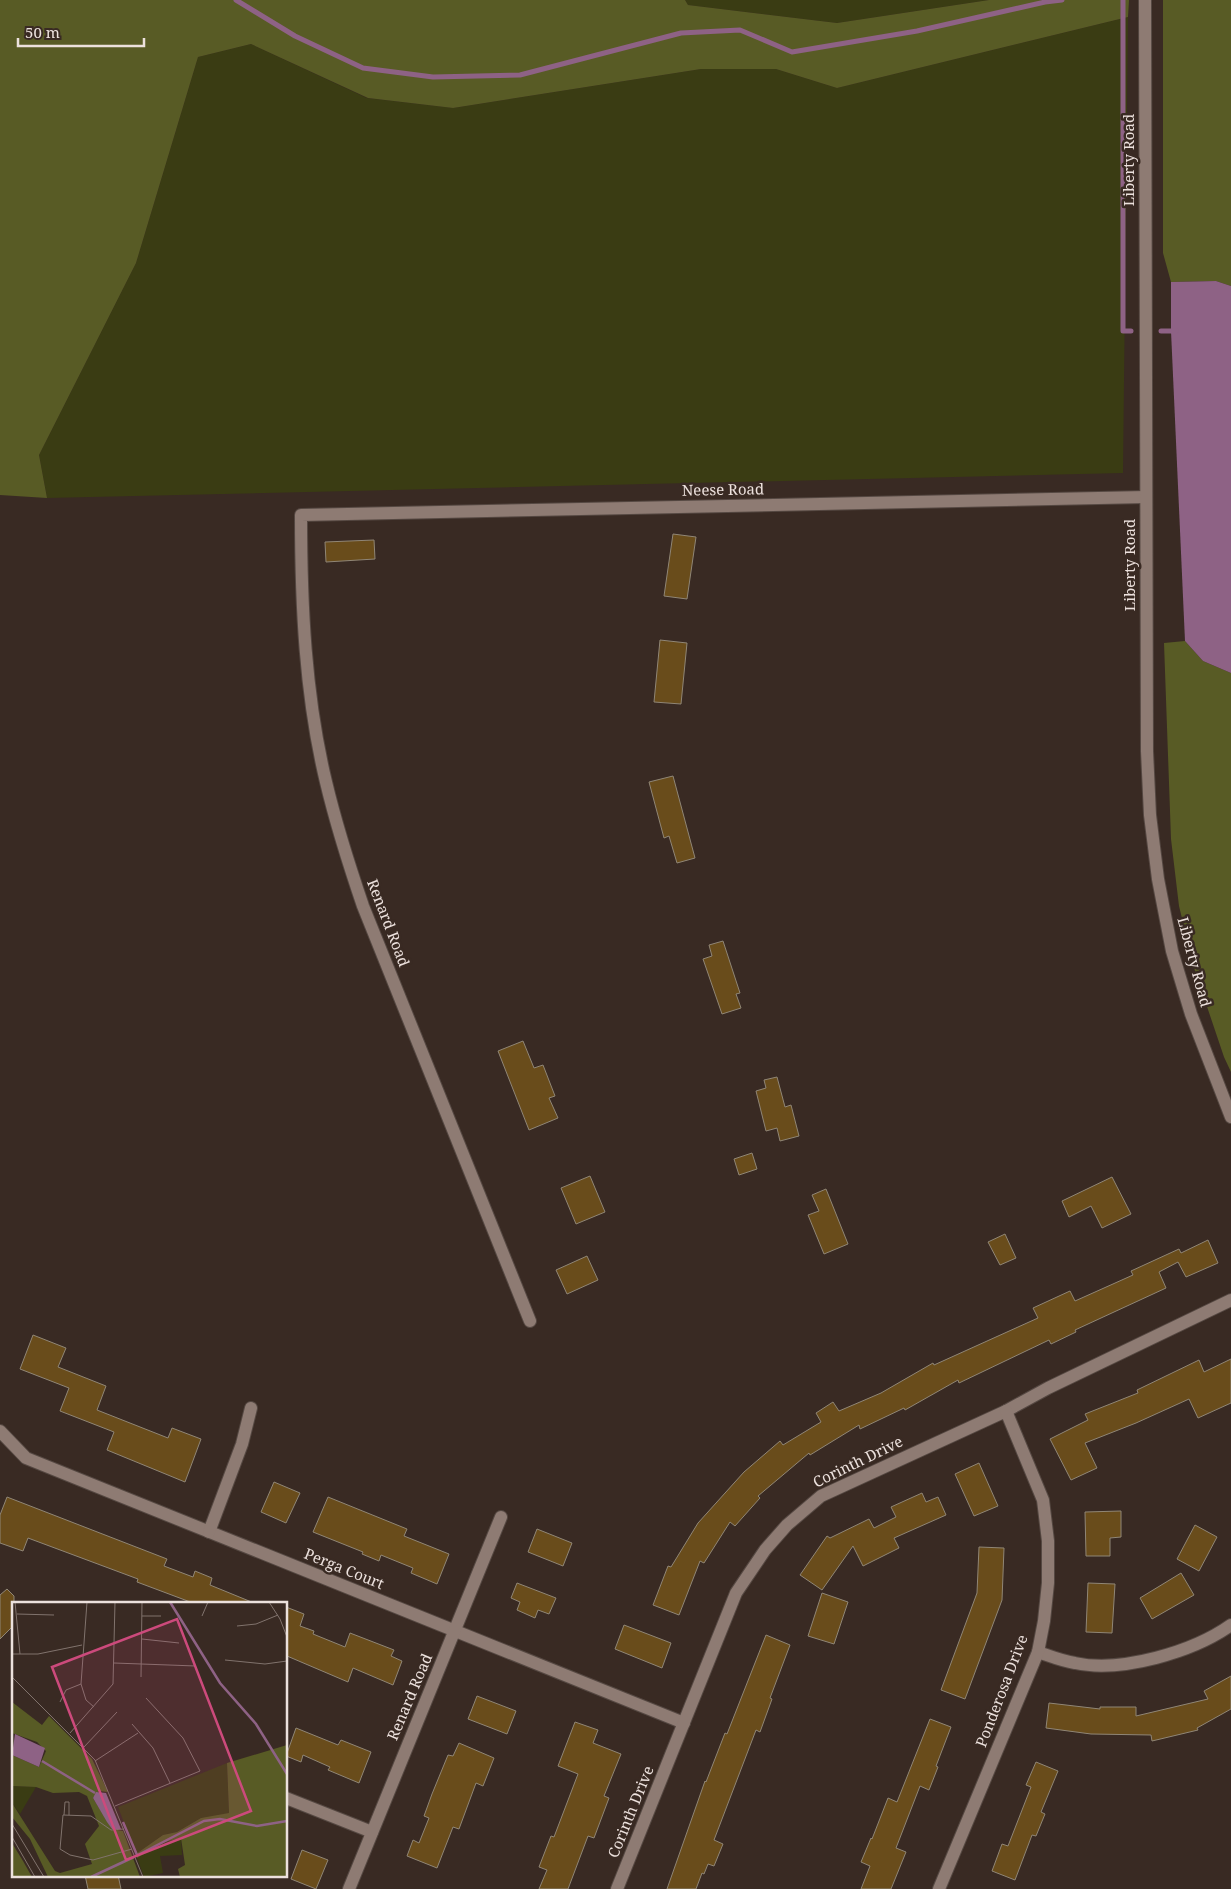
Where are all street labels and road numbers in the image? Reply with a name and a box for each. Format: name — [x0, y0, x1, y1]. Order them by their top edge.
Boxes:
street label: Liberty Road — [1118, 114, 1138, 206]
street label: Neese Road — [682, 478, 764, 500]
street label: Liberty Road — [1119, 519, 1139, 611]
street label: Renard Road — [363, 876, 415, 969]
street label: Liberty Road — [1173, 915, 1217, 1009]
street label: Corinth Drive — [809, 1431, 906, 1491]
street label: Perga Court — [302, 1543, 387, 1593]
street label: Ponderosa Drive — [970, 1632, 1032, 1750]
street label: Renard Road — [382, 1650, 436, 1743]
street label: Corinth Drive — [603, 1763, 658, 1861]

